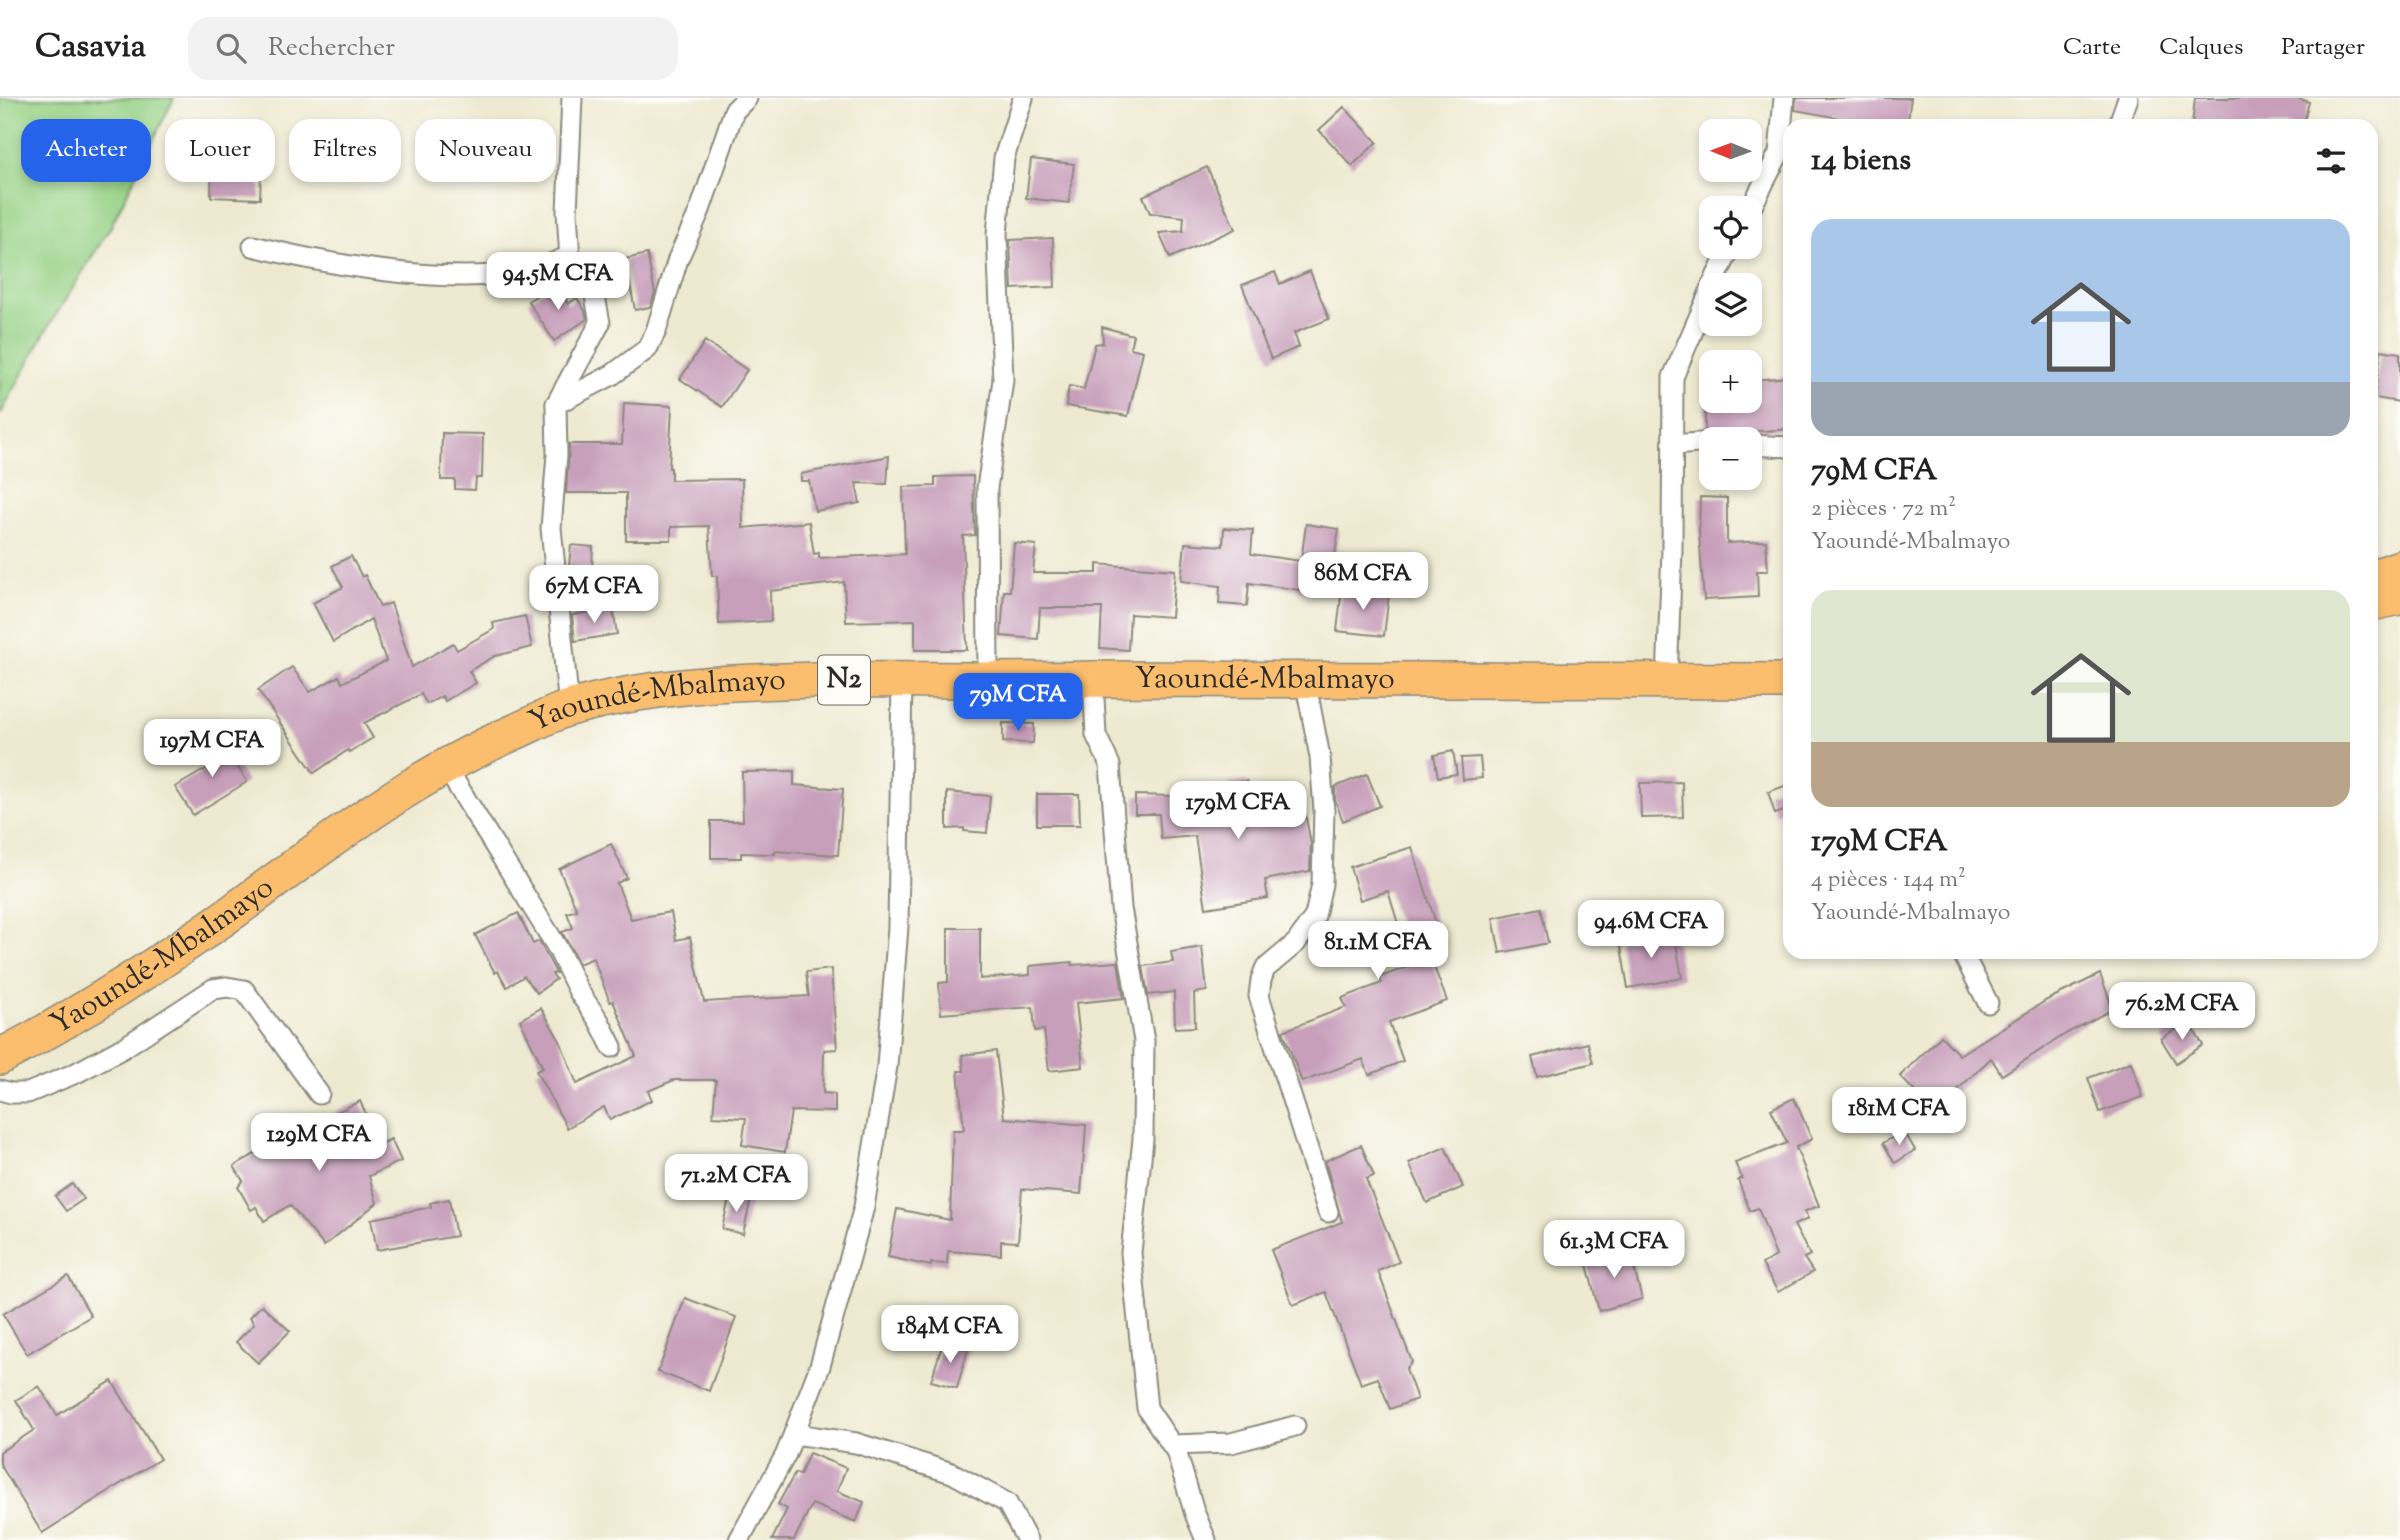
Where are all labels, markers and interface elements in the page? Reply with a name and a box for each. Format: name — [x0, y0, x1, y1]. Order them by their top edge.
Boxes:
search box — [188, 17, 678, 80]
text: Casavia — [35, 24, 146, 72]
icon: search — [212, 29, 250, 67]
text: Rechercher — [268, 30, 395, 67]
text: Carte — [2063, 31, 2121, 65]
text: Calques — [2159, 31, 2243, 65]
text: Partager — [2281, 31, 2365, 65]
chip: Acheter — [21, 119, 151, 182]
chip: Louer — [165, 119, 275, 182]
chip: Filtres — [289, 119, 401, 182]
chip: Nouveau — [415, 119, 556, 182]
north arrow — [1699, 119, 1762, 182]
map controls — [1699, 119, 1762, 490]
text: 14 biens — [1811, 140, 1911, 183]
icon: filters — [2312, 142, 2350, 180]
button: locate — [1699, 196, 1762, 259]
pin: 94.5M CFA — [478, 252, 638, 312]
text: 94.5M CFA — [502, 258, 614, 291]
icon: home — [2018, 264, 2144, 390]
button: layers — [1699, 273, 1762, 336]
button: + — [1699, 350, 1762, 413]
button: − — [1699, 427, 1762, 490]
text: 79M CFA — [1811, 450, 1937, 493]
text: 2 pièces · 72 m² — [1811, 493, 1956, 526]
text: Yaoundé-Mbalmayo — [1811, 526, 2010, 559]
pin: 86M CFA — [1298, 552, 1428, 612]
text: 86M CFA — [1314, 558, 1412, 591]
pin: 67M CFA — [529, 566, 659, 625]
text: 67M CFA — [545, 571, 643, 604]
icon: home — [2018, 635, 2144, 761]
road number: N2 — [818, 656, 870, 704]
street label: Yaoundé-Mbalmayo — [1135, 658, 1395, 701]
street label: Yaoundé-Mbalmayo — [522, 659, 786, 744]
pin: 79M CFA — [953, 674, 1083, 733]
text: 79M CFA — [970, 679, 1066, 712]
pin: 197M CFA — [140, 720, 284, 779]
text: 197M CFA — [160, 725, 264, 758]
pin: 179M CFA — [1166, 782, 1310, 841]
text: 179M CFA — [1186, 787, 1290, 820]
text: 179M CFA — [1811, 821, 1948, 864]
text: 4 pièces · 144 m² — [1811, 864, 1966, 897]
street label: Yaoundé-Mbalmayo — [43, 867, 283, 1046]
text: Yaoundé-Mbalmayo — [1811, 897, 2010, 930]
pin: 94.6M CFA — [1571, 900, 1731, 960]
text: 94.6M CFA — [1594, 906, 1708, 939]
pin: 81.1M CFA — [1298, 922, 1458, 981]
text: 81.1M CFA — [1324, 927, 1432, 960]
pin: 76.2M CFA — [2102, 982, 2262, 1042]
text: 76.2M CFA — [2125, 988, 2239, 1021]
pin: 181M CFA — [1827, 1088, 1971, 1147]
text: 181M CFA — [1848, 1093, 1950, 1126]
pin: 129M CFA — [247, 1114, 391, 1173]
text: 129M CFA — [267, 1119, 371, 1152]
pin: 71.2M CFA — [656, 1154, 816, 1214]
text: 71.2M CFA — [681, 1160, 791, 1193]
pin: 61.3M CFA — [1534, 1220, 1694, 1280]
text: 61.3M CFA — [1560, 1226, 1668, 1259]
pin: 184M CFA — [878, 1306, 1022, 1365]
text: 184M CFA — [897, 1311, 1003, 1344]

